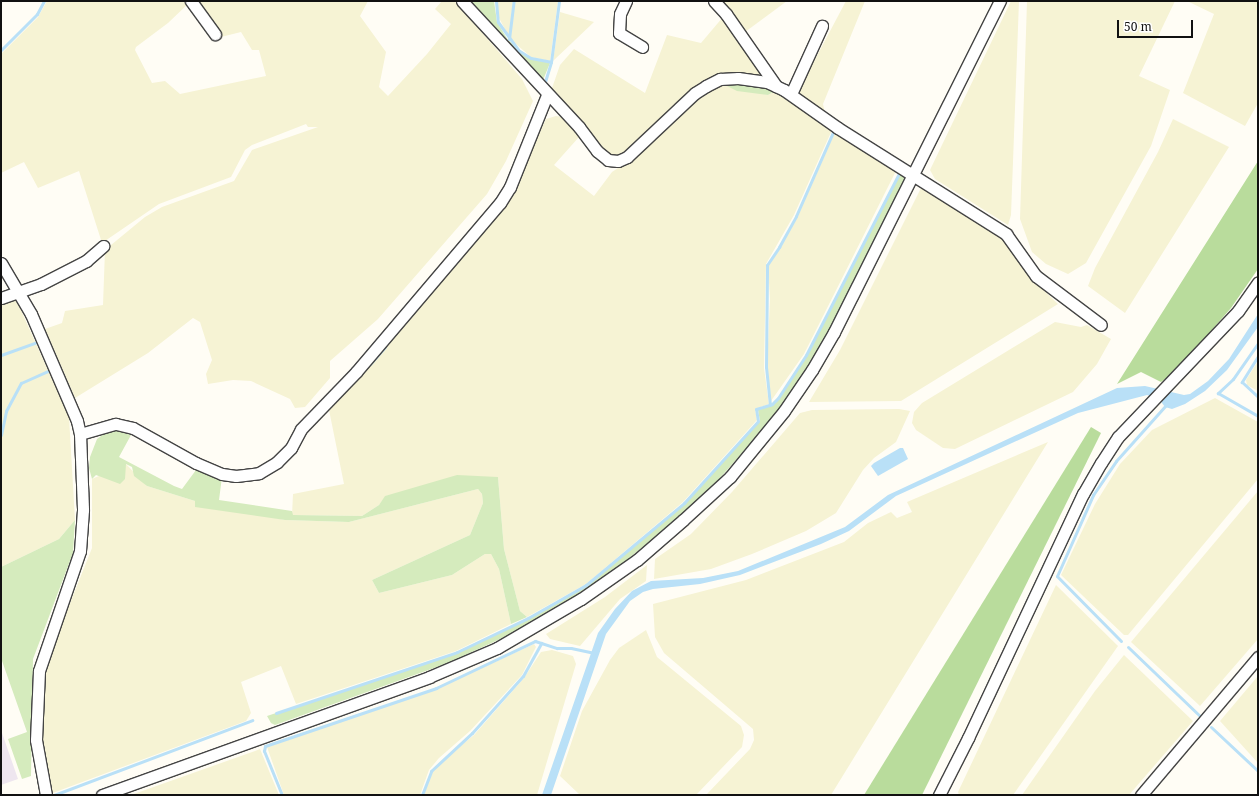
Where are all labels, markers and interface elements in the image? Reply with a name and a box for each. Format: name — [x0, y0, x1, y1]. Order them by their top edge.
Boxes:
scale bar — [1119, 12, 1195, 38]
text: 50 m — [1124, 18, 1152, 35]

